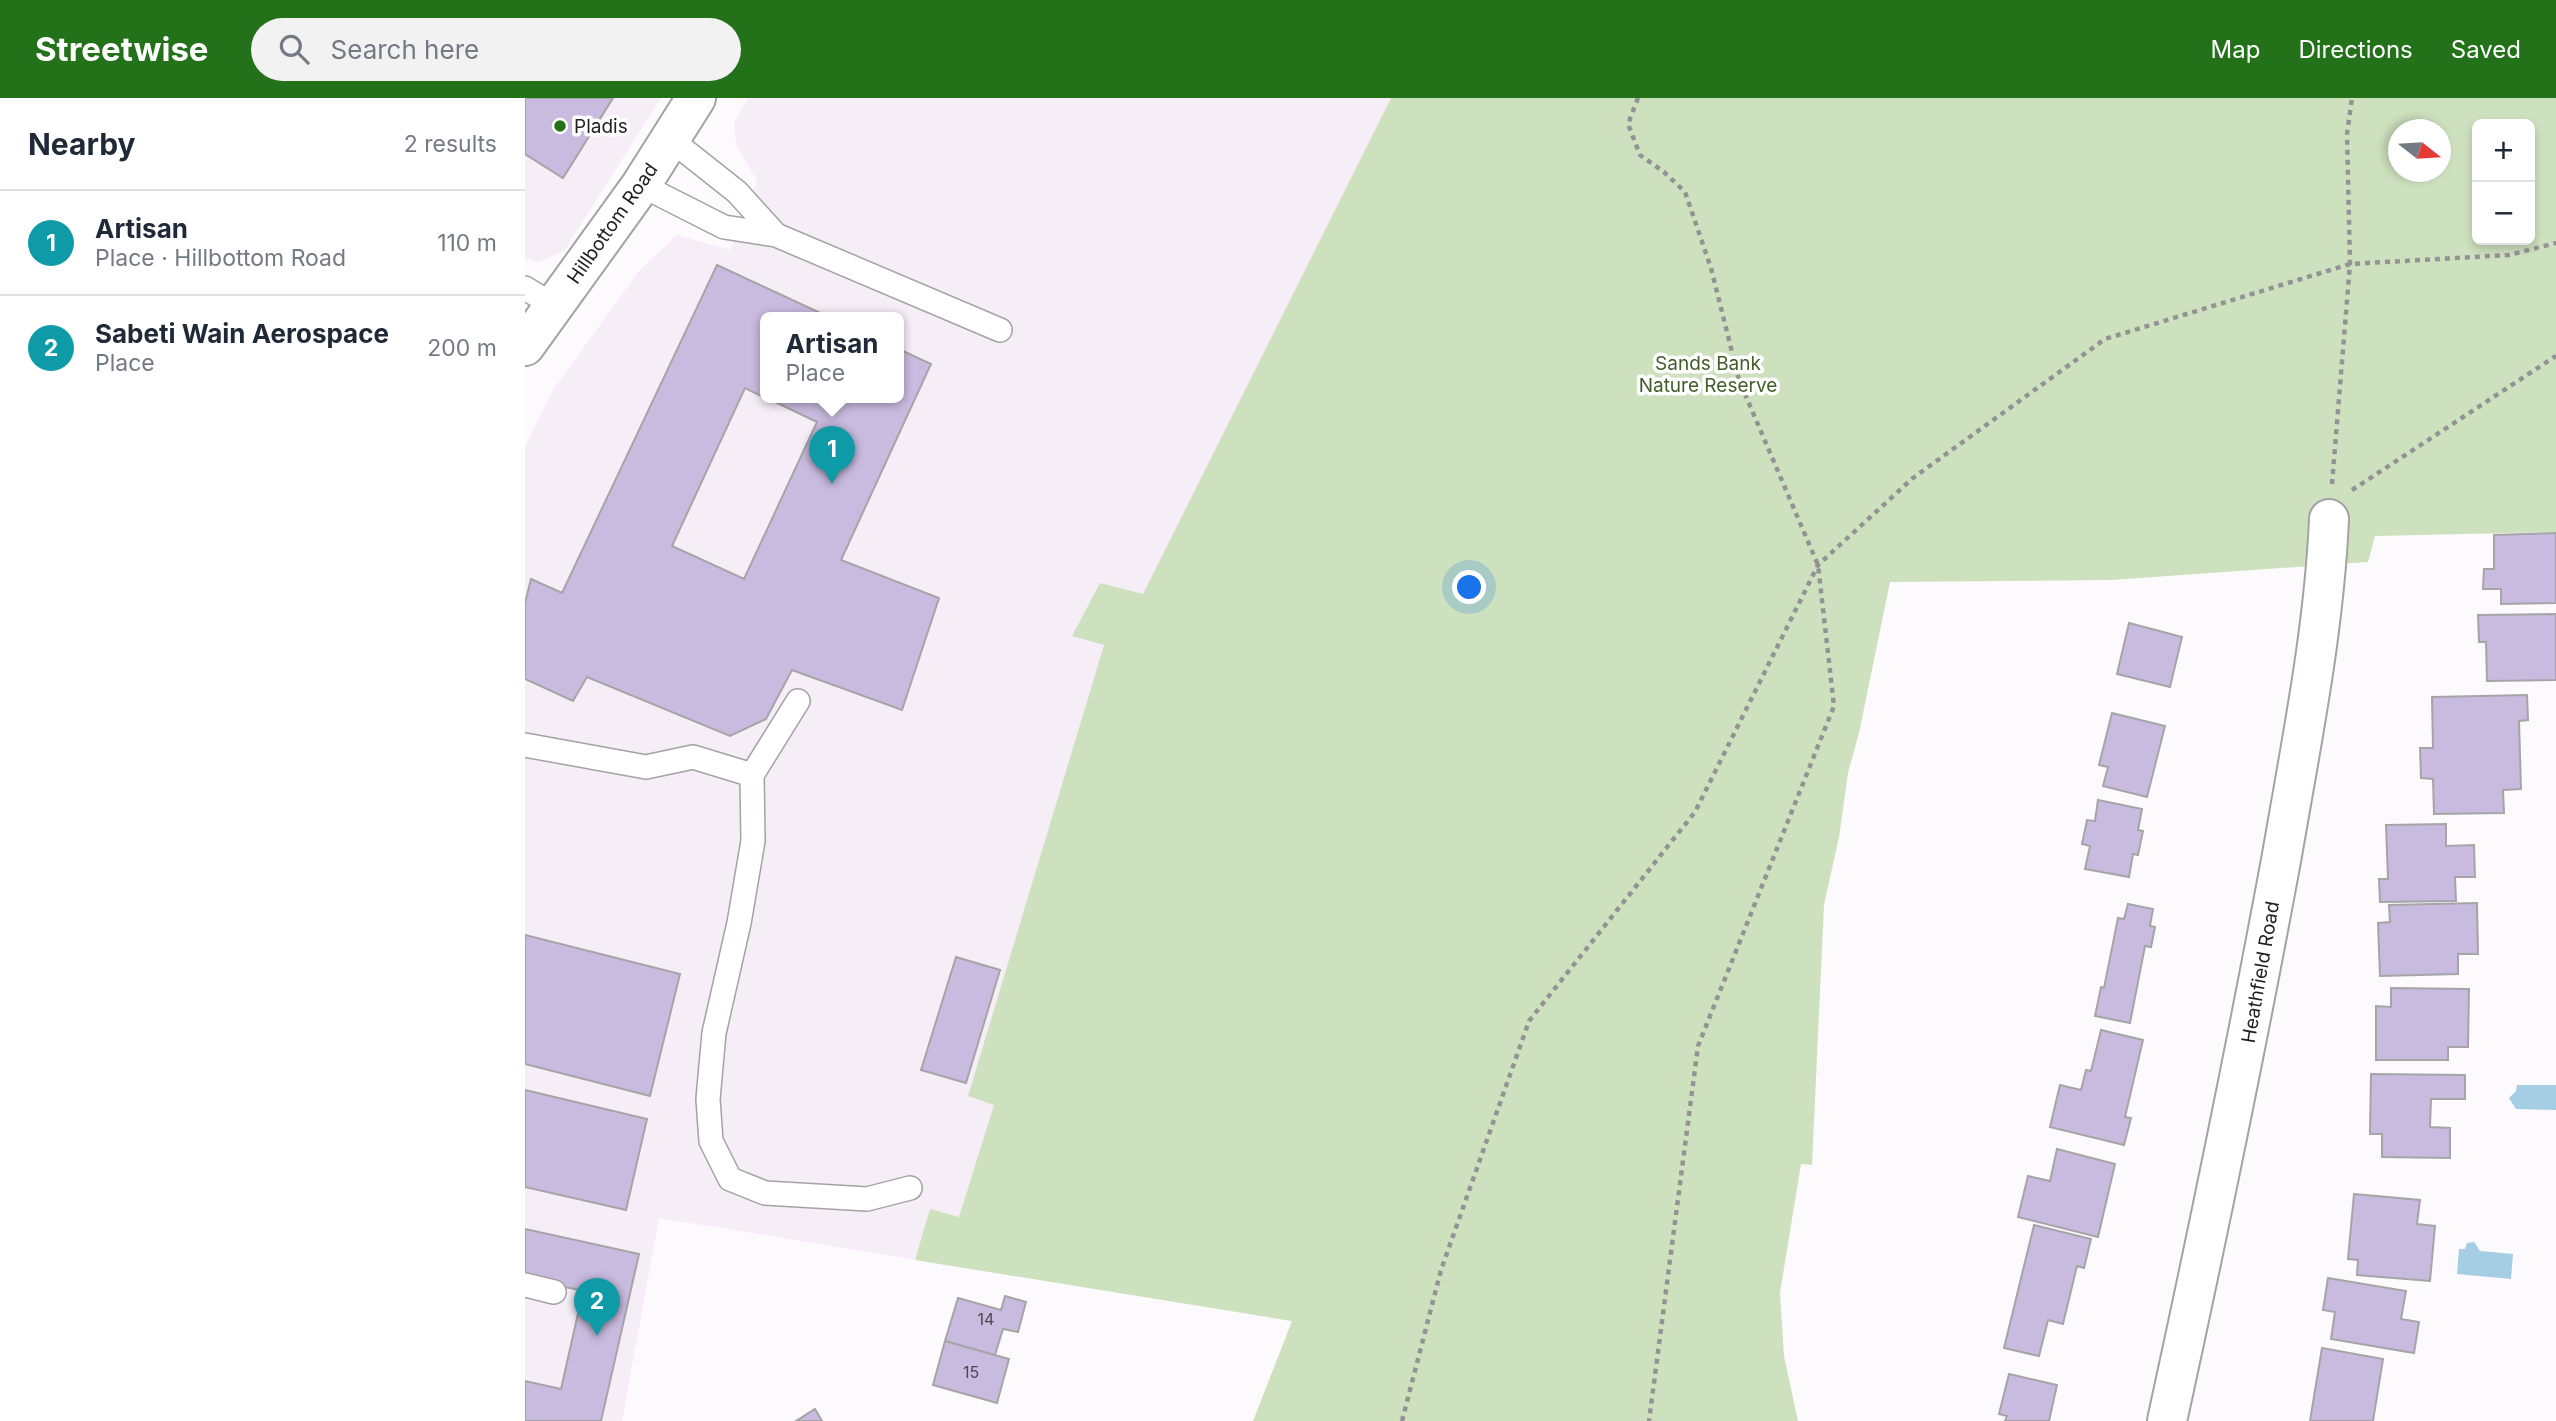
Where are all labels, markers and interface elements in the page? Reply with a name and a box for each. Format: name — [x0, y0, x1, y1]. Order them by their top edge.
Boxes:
search box — [251, 18, 741, 81]
text: Streetwise — [35, 29, 209, 69]
icon: search — [275, 30, 313, 68]
text: Search here — [331, 34, 479, 65]
text: Map — [2211, 35, 2260, 64]
text: Directions — [2298, 35, 2413, 64]
text: Saved — [2451, 35, 2521, 64]
place label: Pladis — [574, 115, 628, 138]
marker: Pladis — [552, 118, 568, 134]
north arrow — [2388, 119, 2451, 182]
map controls — [2472, 119, 2535, 245]
button: + — [2472, 119, 2535, 182]
text: Nearby — [28, 126, 136, 162]
text: 2 results — [404, 130, 497, 158]
street label: Hillbottom Road — [562, 159, 663, 288]
button: − — [2472, 182, 2535, 245]
text: Artisan — [95, 213, 188, 244]
text: 1 — [46, 229, 56, 257]
text: 110 m — [437, 229, 497, 257]
text: Place · Hillbottom Road — [95, 244, 346, 272]
popup — [760, 312, 904, 403]
text: Sabeti Wain Aerospace — [95, 318, 389, 349]
text: Artisan — [786, 328, 878, 359]
text: 2 — [44, 334, 58, 362]
text: 200 m — [427, 334, 497, 362]
text: Place — [95, 349, 155, 377]
park label: Sands Bank Nature Reserve — [1639, 352, 1777, 397]
text: Place — [786, 359, 845, 387]
pin: 1 — [809, 426, 855, 484]
your location — [1452, 570, 1486, 604]
street label: Heathfield Road — [2237, 899, 2284, 1045]
pin: 2 — [574, 1278, 620, 1336]
house number: 14 — [978, 1309, 994, 1329]
house number: 15 — [963, 1362, 979, 1382]

